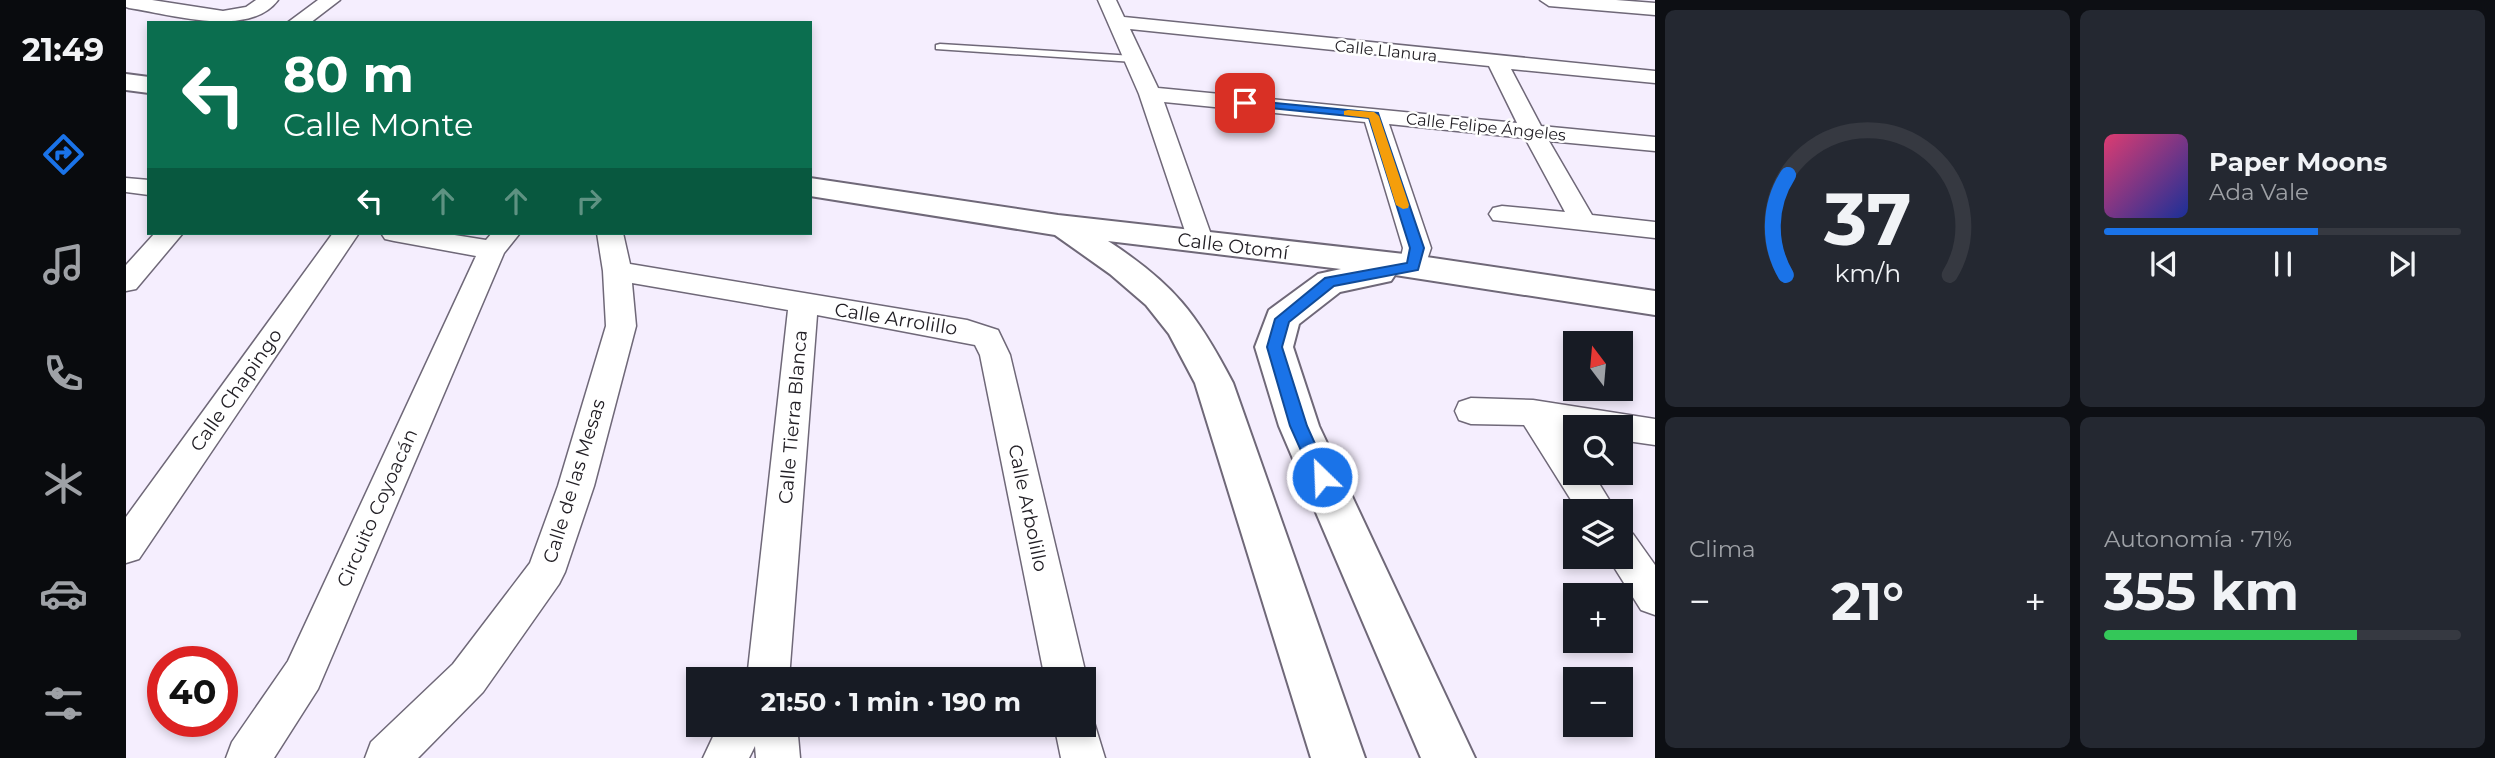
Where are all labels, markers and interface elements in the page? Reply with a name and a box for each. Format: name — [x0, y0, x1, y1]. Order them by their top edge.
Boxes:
text: 21:49 — [22, 30, 104, 69]
street label: Calle Llanura — [1334, 36, 1438, 66]
text: 80 m — [283, 45, 414, 104]
icon: left — [168, 49, 259, 140]
pin — [1215, 73, 1275, 133]
icon: arrive — [1226, 84, 1264, 122]
text: Calle Monte — [283, 105, 473, 144]
street label: Calle Felipe Ángeles — [1405, 109, 1567, 145]
icon: directions — [39, 130, 88, 179]
text: Paper Moons — [2209, 146, 2387, 178]
text: 37 — [1823, 175, 1911, 263]
text: Ada Vale — [2209, 178, 2309, 206]
icon: left — [351, 182, 389, 220]
icon: ahead — [424, 182, 462, 220]
icon: ahead — [497, 182, 535, 220]
icon: right — [570, 182, 608, 220]
street label: Calle Otomí — [1176, 228, 1291, 264]
icon: music — [39, 240, 88, 289]
icon: previous — [2145, 245, 2183, 283]
icon: pause — [2264, 245, 2302, 283]
icon: next — [2383, 245, 2421, 283]
text: km/h — [1834, 258, 1901, 288]
street label: Calle Arrolillo — [833, 298, 959, 340]
street label: Calle Chapingo — [185, 324, 287, 456]
street label: Calle Tierra Blanca — [774, 329, 812, 505]
north arrow — [1563, 331, 1633, 401]
map controls — [1563, 331, 1633, 737]
icon: phone — [39, 349, 88, 398]
street label: Calle de las Mesas — [538, 396, 610, 566]
button: search — [1563, 415, 1633, 485]
street label: Circuito Coyoacán — [332, 425, 422, 591]
position arrow — [1285, 440, 1359, 514]
street label: Calle Arbolillo — [1003, 442, 1053, 574]
icon: climate — [39, 459, 88, 508]
button: layers — [1563, 499, 1633, 569]
text: Autonomía · 71% — [2104, 525, 2292, 553]
text: Clima — [1689, 535, 1756, 563]
text: 355 km — [2104, 560, 2299, 623]
icon: car — [39, 569, 88, 618]
text: 21° — [1831, 570, 1904, 633]
text: − — [1689, 578, 1711, 625]
text: + — [2024, 578, 2046, 625]
button: + — [1563, 583, 1633, 653]
speed limit sign: 40 — [147, 646, 238, 737]
button: − — [1563, 667, 1633, 737]
icon: filters — [39, 679, 88, 728]
text: 21:50 · 1 min · 190 m — [761, 686, 1021, 718]

